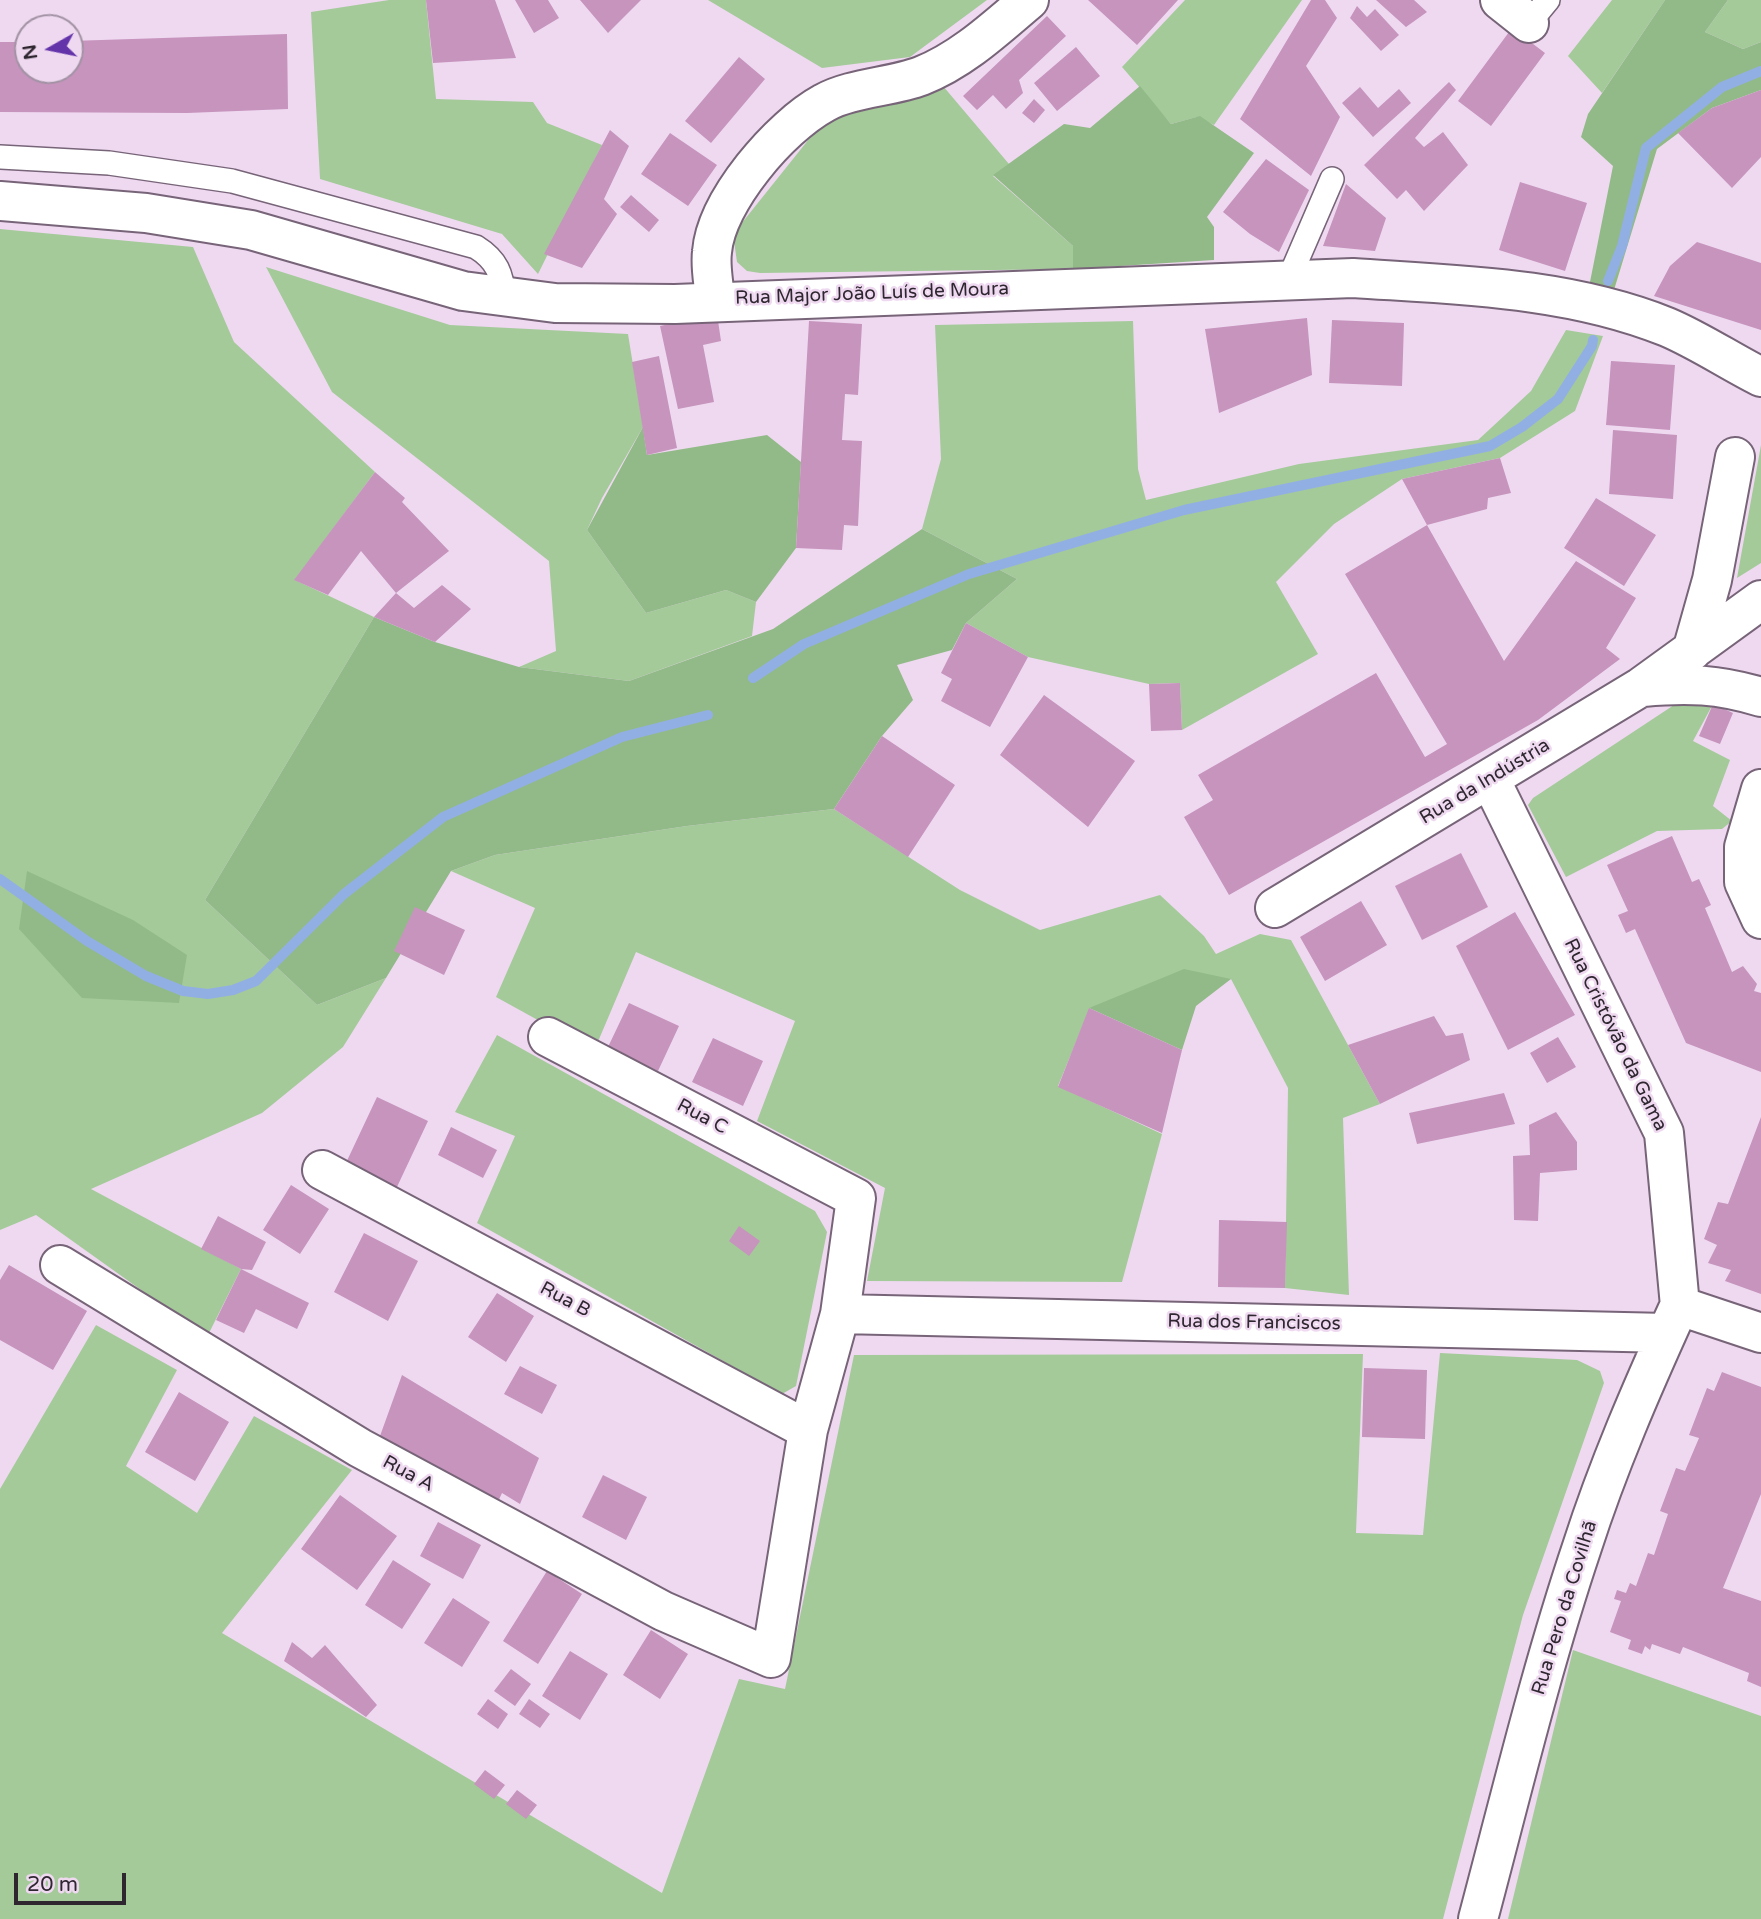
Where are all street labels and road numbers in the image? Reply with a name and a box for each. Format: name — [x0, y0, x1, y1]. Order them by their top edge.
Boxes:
street label: Rua Major João Luís de Moura — [735, 278, 1009, 310]
street label: Rua da Indústria — [1416, 734, 1554, 830]
street label: Rua Cristóvão da Gama — [1558, 935, 1672, 1135]
street label: Rua C — [673, 1094, 731, 1140]
street label: Rua B — [536, 1277, 594, 1323]
street label: Rua dos Franciscos — [1167, 1310, 1341, 1336]
street label: Rua A — [378, 1451, 438, 1497]
street label: Rua Pero da Covilhã — [1528, 1518, 1602, 1698]

